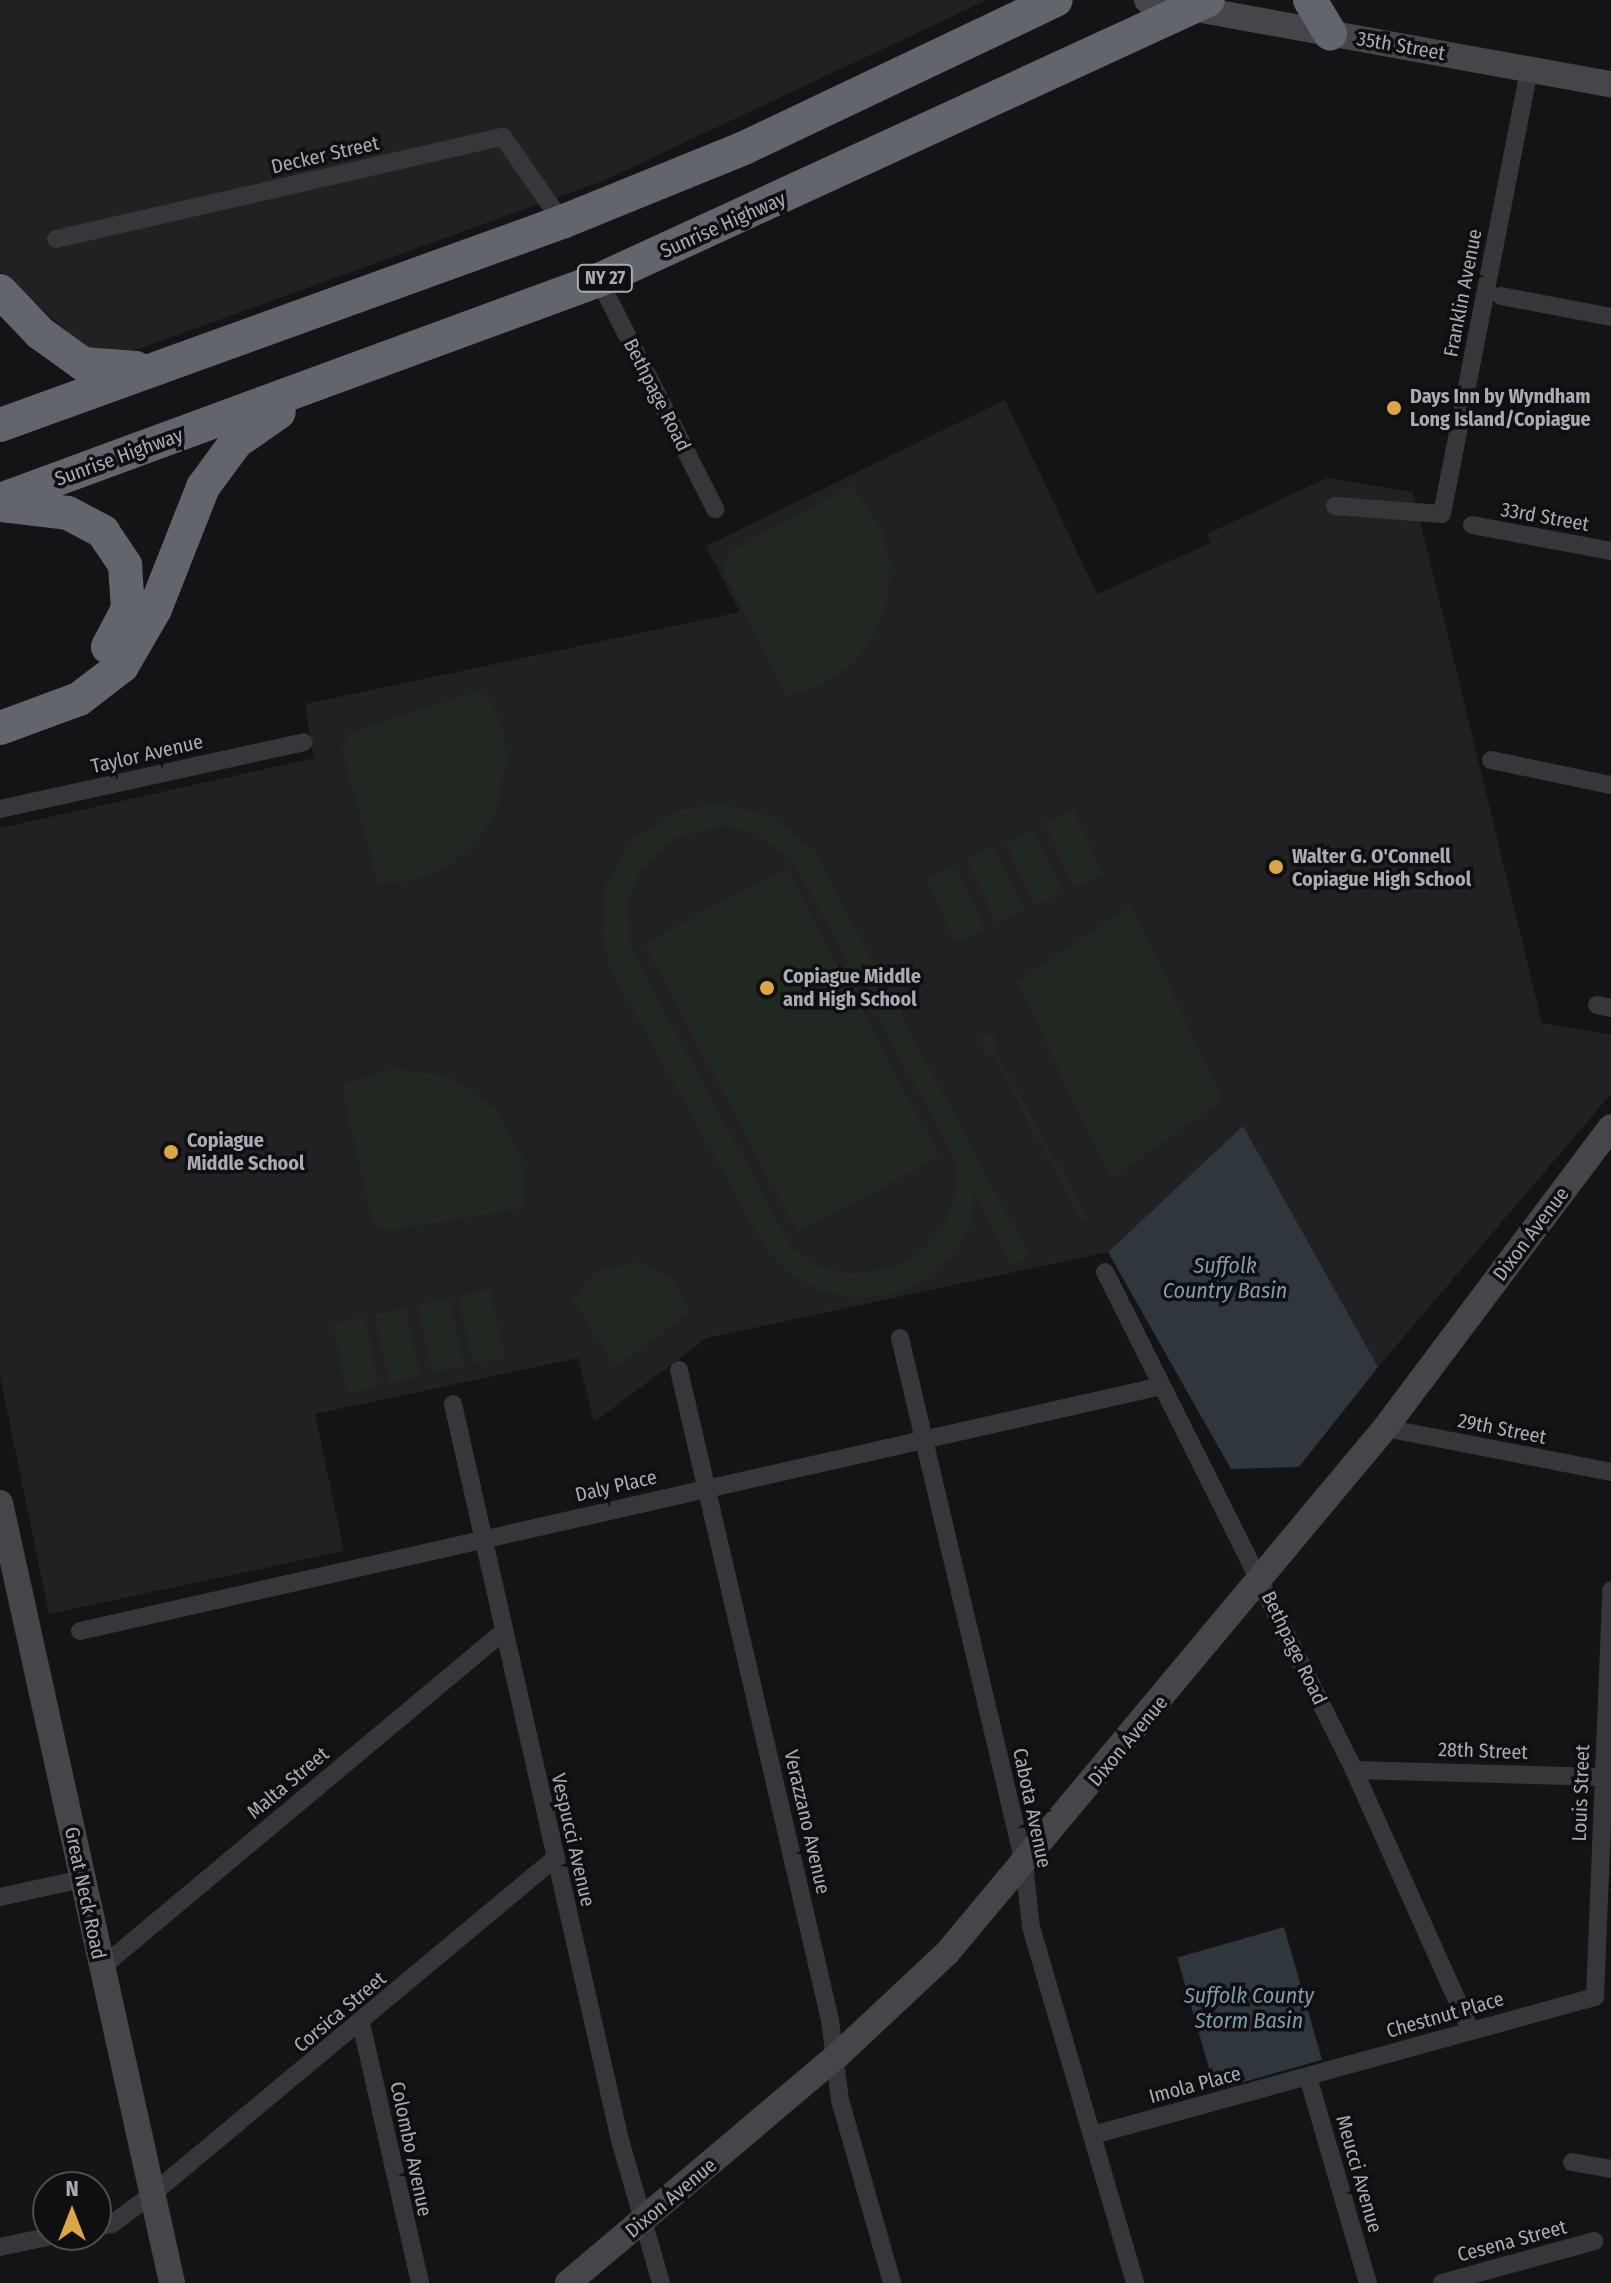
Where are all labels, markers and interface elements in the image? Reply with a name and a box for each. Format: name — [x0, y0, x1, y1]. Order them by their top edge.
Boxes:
street label: 35th Street — [1355, 26, 1447, 66]
street label: Decker Street — [269, 131, 381, 179]
street label: Sunrise Highway — [657, 187, 789, 263]
street label: Franklin Avenue — [1439, 227, 1487, 359]
road number: NY 27 — [575, 264, 635, 292]
street label: Bethpage Road — [618, 335, 696, 455]
place label: Days Inn by Wyndham Long Island/Copiague — [1410, 384, 1591, 431]
marker: Days Inn by Wyndham Long Island/Copiague — [1385, 399, 1403, 417]
street label: Sunrise Highway — [52, 423, 186, 491]
street label: 33rd Street — [1499, 497, 1591, 537]
street label: Taylor Avenue — [89, 729, 205, 779]
place label: Walter G. O'Connell Copiague High School — [1292, 844, 1471, 891]
marker: Walter G. O'Connell Copiague High School — [1267, 858, 1285, 876]
place label: Copiague Middle and High School — [783, 964, 921, 1011]
marker: Copiague Middle and High School — [758, 979, 776, 997]
place label: Copiague Middle School — [187, 1128, 304, 1175]
marker: Copiague Middle School — [162, 1143, 180, 1161]
street label: Dixon Avenue — [1488, 1182, 1574, 1286]
water label: Suffolk Country Basin — [1163, 1252, 1287, 1304]
street label: 29th Street — [1456, 1409, 1548, 1449]
street label: Daly Place — [573, 1465, 659, 1507]
street label: Bethpage Road — [1256, 1587, 1332, 1709]
street label: Dixon Avenue — [1083, 1691, 1173, 1791]
street label: 28th Street — [1438, 1737, 1528, 1765]
street label: Malta Street — [242, 1742, 334, 1824]
street label: Louis Street — [1567, 1744, 1595, 1842]
street label: Cabota Avenue — [1008, 1746, 1056, 1870]
street label: Verazzano Avenue — [779, 1748, 835, 1896]
street label: Vespucci Avenue — [546, 1771, 600, 1909]
street label: Great Neck Road — [59, 1825, 111, 1961]
street label: Corsica Street — [289, 1967, 391, 2057]
water label: Suffolk County Storm Basin — [1184, 1982, 1314, 2034]
street label: Chestnut Place — [1384, 1987, 1506, 2043]
street label: Imola Place — [1146, 2061, 1244, 2109]
street label: Colombo Avenue — [385, 2079, 437, 2219]
street label: Meucci Avenue — [1331, 2112, 1387, 2236]
street label: Dixon Avenue — [621, 2153, 721, 2243]
north arrow — [32, 2171, 112, 2251]
text: N — [65, 2175, 79, 2202]
street label: Cesena Street — [1455, 2215, 1569, 2267]

